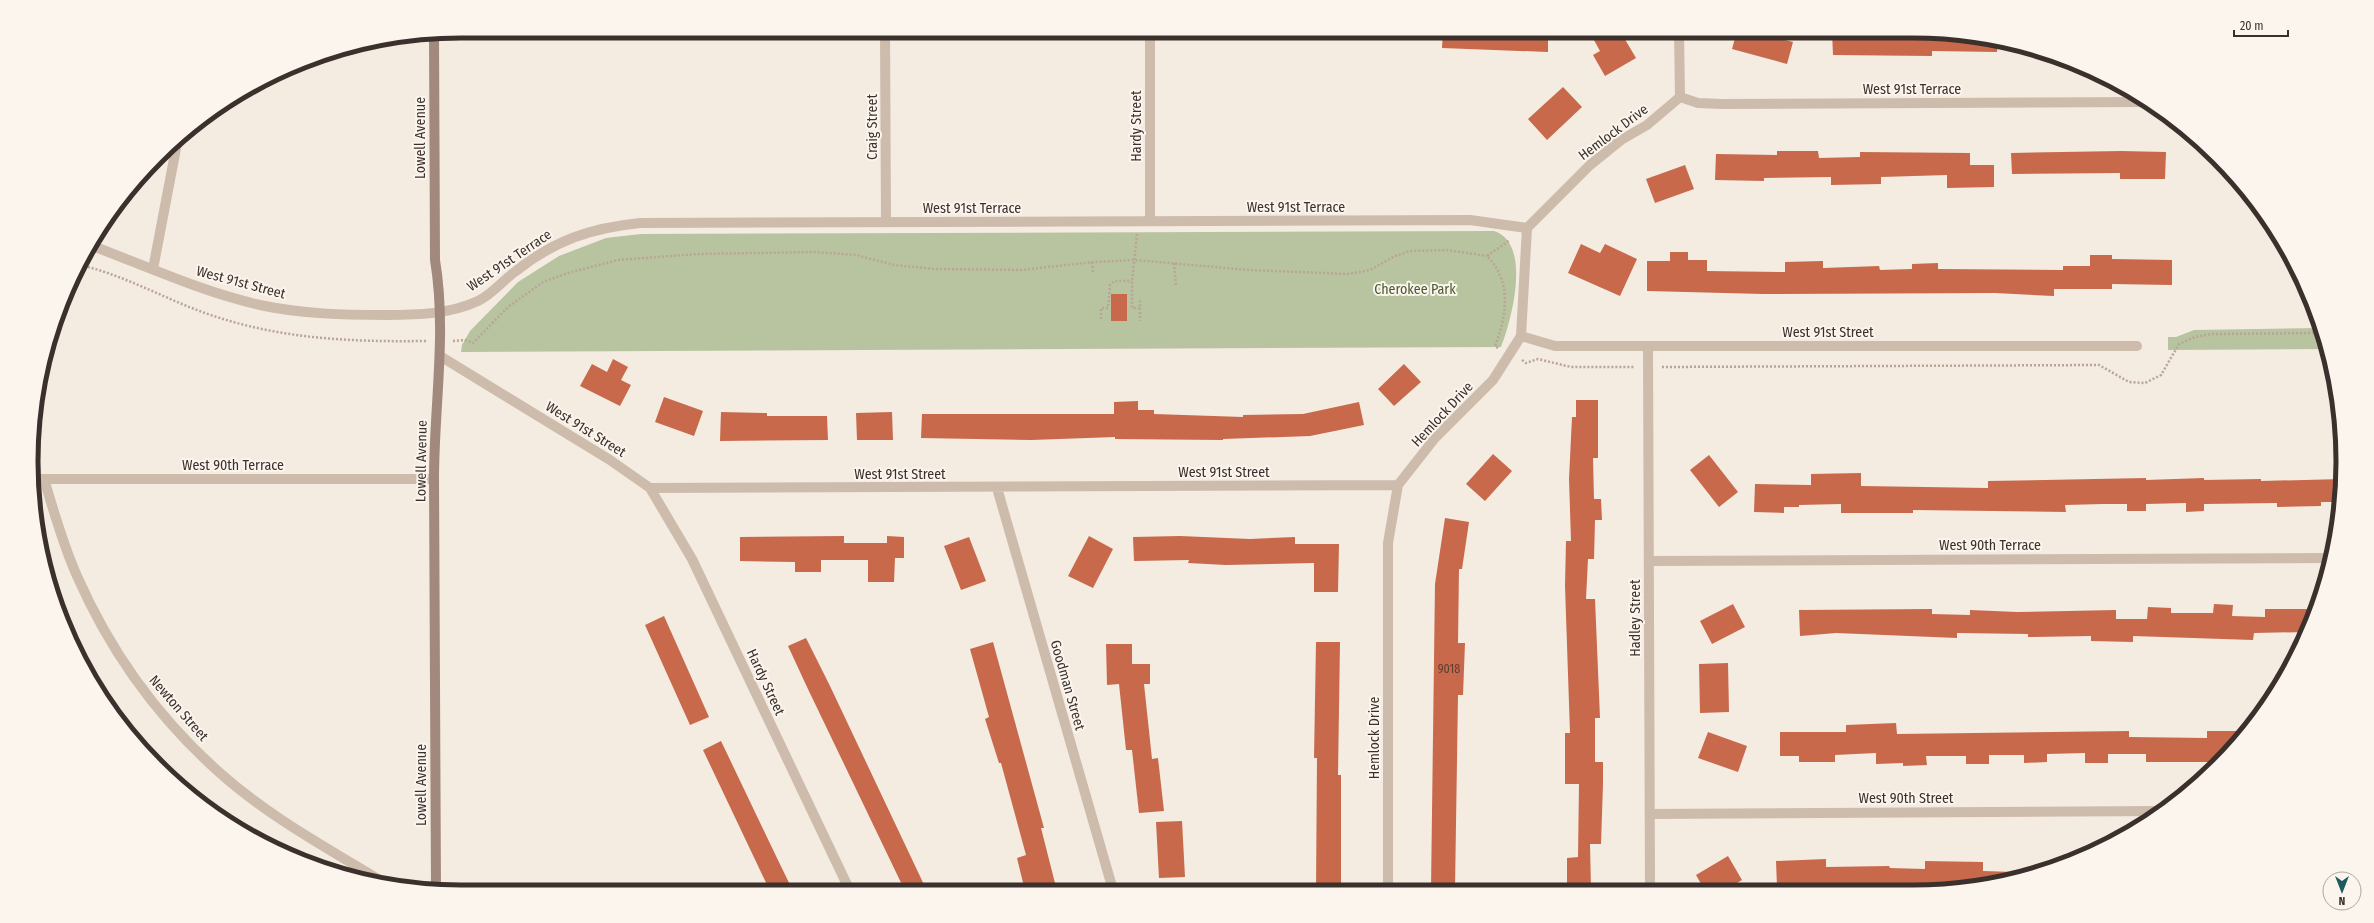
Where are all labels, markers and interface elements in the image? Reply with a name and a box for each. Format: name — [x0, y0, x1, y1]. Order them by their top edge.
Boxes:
scale bar — [2234, 12, 2288, 38]
text: 20 m — [2240, 19, 2264, 33]
street label: West 91st Terrace — [1863, 81, 1961, 98]
street label: Hardy Street — [1128, 90, 1145, 162]
street label: Craig Street — [864, 94, 881, 160]
street label: Lowell Avenue — [412, 97, 429, 179]
street label: Hemlock Drive — [1575, 101, 1651, 164]
street label: West 91st Terrace — [1247, 199, 1345, 216]
street label: West 91st Terrace — [923, 200, 1021, 217]
street label: West 91st Terrace — [464, 226, 555, 295]
street label: West 91st Street — [195, 262, 288, 303]
park label: Cherokee Park — [1374, 281, 1456, 298]
street label: West 91st Street — [1782, 324, 1874, 341]
street label: Hemlock Drive — [1408, 378, 1477, 450]
street label: West 91st Street — [542, 398, 629, 461]
street label: Lowell Avenue — [412, 420, 431, 502]
street label: West 90th Terrace — [182, 457, 284, 474]
street label: West 91st Street — [1178, 464, 1270, 481]
street label: West 91st Street — [854, 466, 946, 483]
street label: West 90th Terrace — [1939, 537, 2041, 554]
street label: Hadley Street — [1627, 579, 1644, 657]
street label: Goodman Street — [1047, 638, 1089, 733]
street label: Hardy Street — [743, 646, 788, 718]
house number: 9018 — [1438, 662, 1460, 676]
street label: Newton Street — [145, 672, 212, 745]
street label: Hemlock Drive — [1366, 697, 1383, 779]
street label: Lowell Avenue — [413, 744, 430, 826]
street label: West 90th Street — [1859, 790, 1954, 807]
north arrow — [2322, 871, 2362, 911]
text: N — [2339, 894, 2345, 907]

